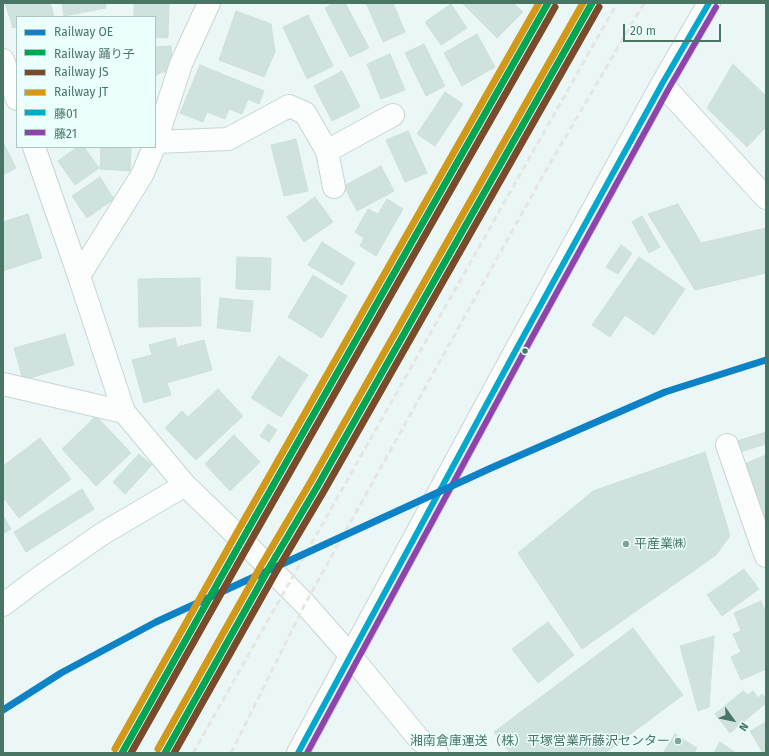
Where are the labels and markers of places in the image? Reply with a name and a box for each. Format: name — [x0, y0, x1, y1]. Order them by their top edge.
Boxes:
unlabelled marker — [520, 346, 530, 356]
place label: 平産業㈱ — [634, 536, 686, 552]
marker: 平産業㈱ — [621, 539, 631, 549]
place label: 湘南倉庫運送（株）平塚営業所藤沢センター — [410, 733, 670, 749]
marker: 湘南倉庫運送（株）平塚営業所藤沢センター — [673, 736, 683, 746]

